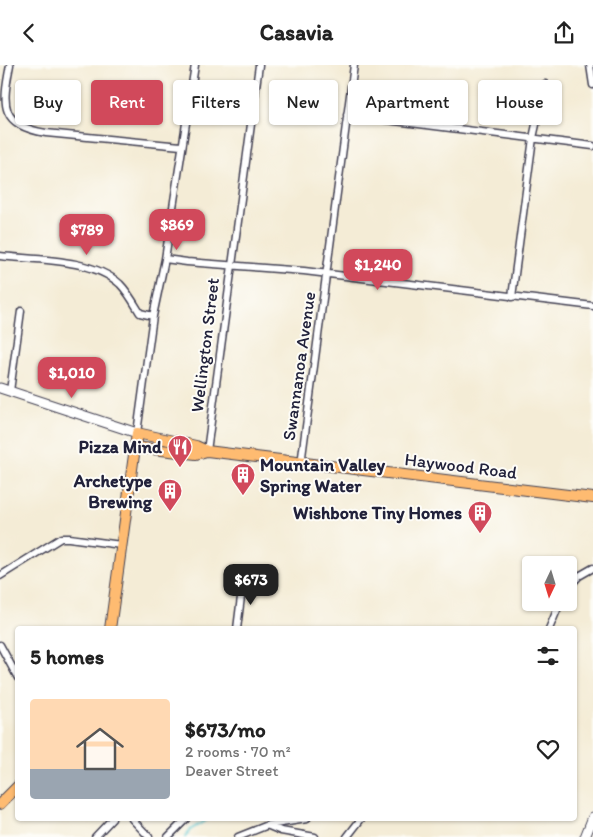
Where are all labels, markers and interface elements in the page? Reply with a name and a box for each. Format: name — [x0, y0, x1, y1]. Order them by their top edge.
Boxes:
icon: back — [15, 19, 43, 47]
text: Casavia — [260, 19, 333, 46]
icon: share — [550, 19, 578, 47]
chip: Buy — [15, 80, 81, 125]
chip: Rent — [91, 80, 163, 125]
chip: Filters — [173, 80, 259, 125]
chip: New — [269, 80, 338, 125]
chip: Apartment — [348, 80, 468, 125]
chip: House — [478, 80, 562, 125]
pin: $869 — [147, 209, 207, 251]
pin: $789 — [57, 213, 117, 256]
text: $869 — [160, 215, 194, 234]
text: $789 — [70, 220, 104, 239]
pin: $1,240 — [337, 249, 419, 291]
text: $1,240 — [354, 255, 402, 274]
street label: Wellington Street — [186, 276, 224, 413]
street label: Swannanoa Avenue — [278, 290, 320, 442]
pin: $1,010 — [31, 357, 113, 399]
text: $1,010 — [49, 363, 95, 382]
restaurant icon: Pizza Mind — [167, 434, 193, 468]
place label: Pizza Mind — [78, 436, 163, 458]
street label: Haywood Road — [403, 448, 519, 484]
place label: Mountain Valley Spring Water — [260, 454, 386, 497]
building icon: Mountain Valley Spring Water — [230, 462, 256, 496]
place label: Archetype Brewing — [73, 470, 153, 513]
building icon: Archetype Brewing — [157, 478, 183, 512]
building icon: Wishbone Tiny Homes — [467, 500, 493, 534]
place label: Wishbone Tiny Homes — [293, 502, 462, 524]
north arrow — [522, 556, 578, 611]
map controls — [522, 556, 577, 611]
pin: $673 — [221, 563, 281, 606]
text: $673 — [234, 570, 268, 589]
icon: filters — [534, 642, 562, 670]
text: 5 homes — [30, 644, 104, 669]
text: $673/mo — [185, 717, 266, 742]
icon: home — [70, 719, 130, 779]
icon: heart — [534, 735, 562, 763]
text: 2 rooms · 70 m² — [185, 742, 291, 761]
text: Deaver Street — [185, 761, 278, 780]

